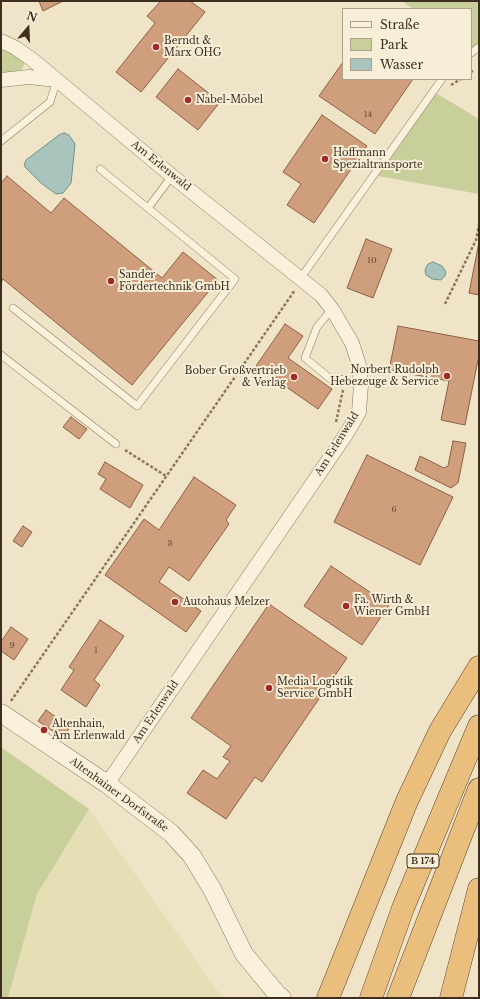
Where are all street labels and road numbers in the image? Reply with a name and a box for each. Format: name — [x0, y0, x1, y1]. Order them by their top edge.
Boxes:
street label: Am Erlenwald — [129, 138, 193, 194]
street label: Am Erlenwald — [313, 410, 361, 478]
street label: Am Erlenwald — [131, 678, 181, 746]
street label: Altenhainer Dorfstraße — [67, 755, 171, 835]
road number: B 174 — [407, 854, 439, 868]

